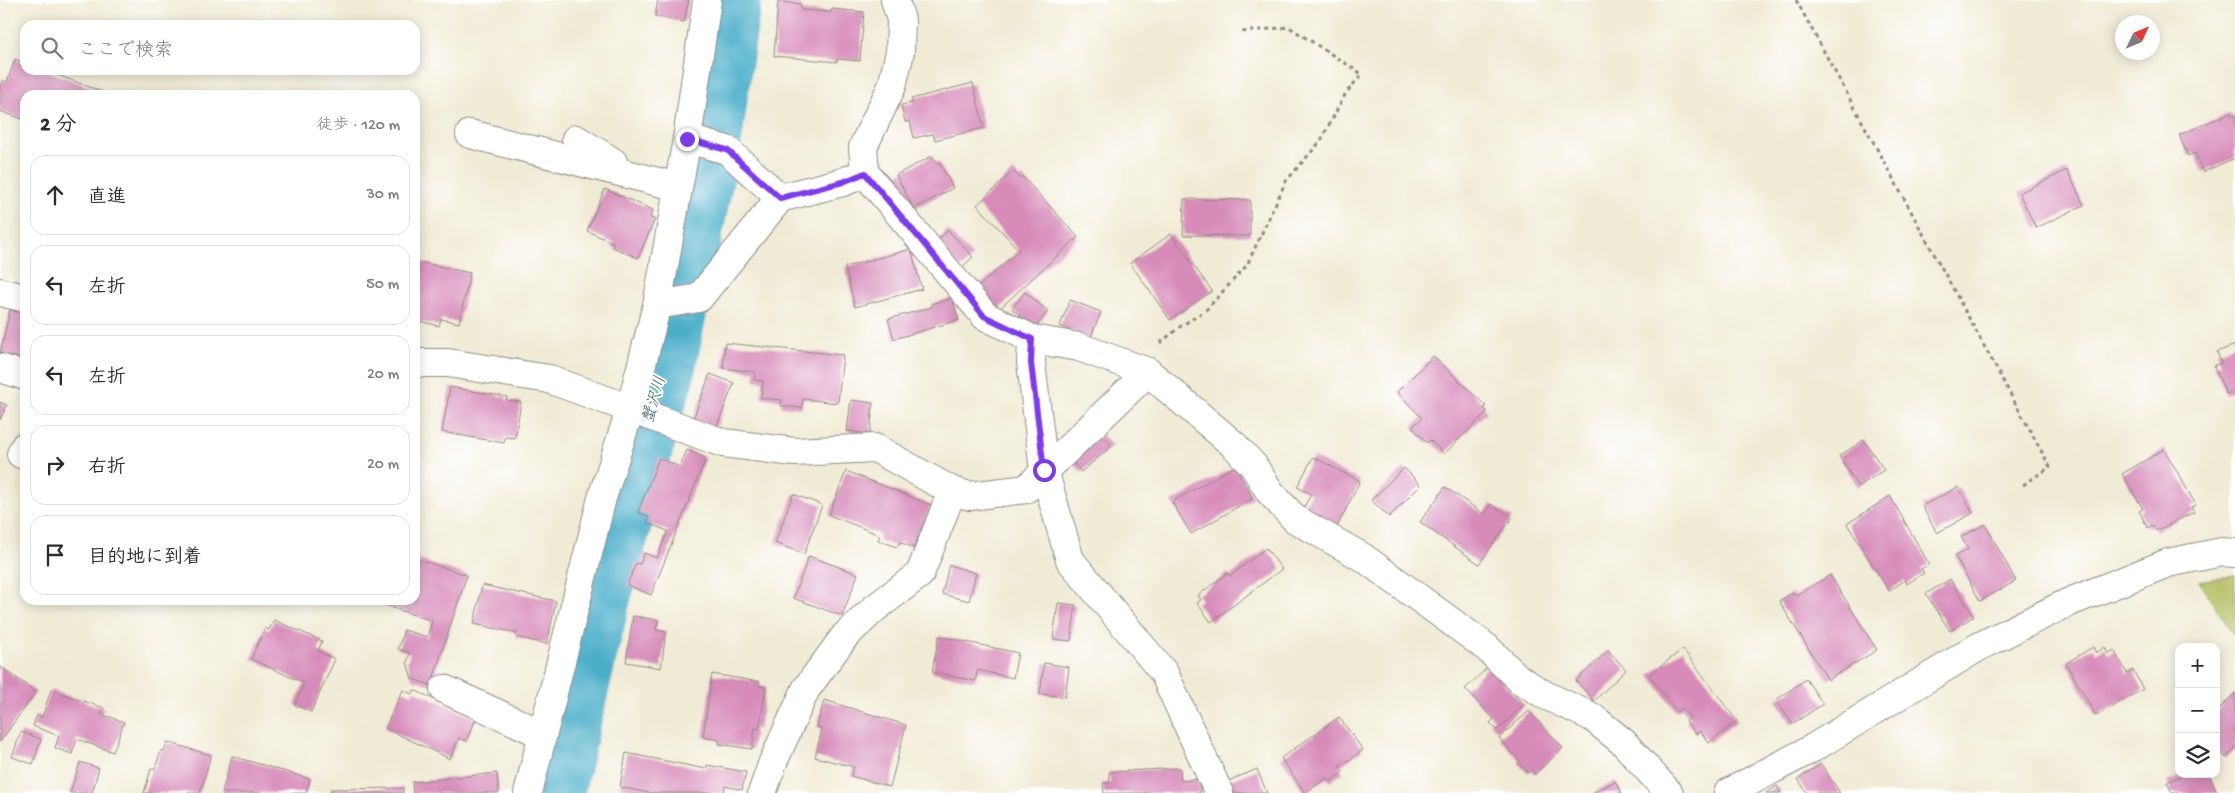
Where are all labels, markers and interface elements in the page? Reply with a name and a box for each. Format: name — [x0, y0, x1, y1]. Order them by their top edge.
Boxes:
north arrow — [2115, 15, 2160, 60]
search box — [20, 20, 420, 75]
icon: search — [38, 34, 66, 62]
text: ここで検索 — [78, 40, 173, 63]
text: 2 分 — [40, 114, 76, 139]
text: 徒歩 · 120 m — [317, 117, 400, 136]
route end — [676, 128, 699, 151]
icon: ahead — [41, 181, 69, 209]
text: 30 m — [366, 186, 399, 205]
text: 直進 — [88, 187, 126, 210]
icon: left — [41, 271, 69, 299]
text: 50 m — [366, 276, 399, 295]
text: 左折 — [88, 277, 126, 300]
icon: left — [41, 361, 69, 389]
text: 20 m — [367, 366, 399, 385]
text: 左折 — [88, 367, 126, 390]
water label: 蟹沢川 — [639, 374, 672, 426]
icon: right — [41, 451, 69, 479]
text: 20 m — [367, 456, 399, 475]
text: 右折 — [88, 457, 126, 480]
route start — [1033, 459, 1056, 482]
icon: arrive — [41, 541, 69, 569]
text: 目的地に到着 — [88, 547, 202, 570]
map controls — [2175, 643, 2220, 778]
button: + — [2175, 643, 2220, 688]
button: − — [2175, 688, 2220, 733]
button: layers — [2175, 733, 2220, 778]

